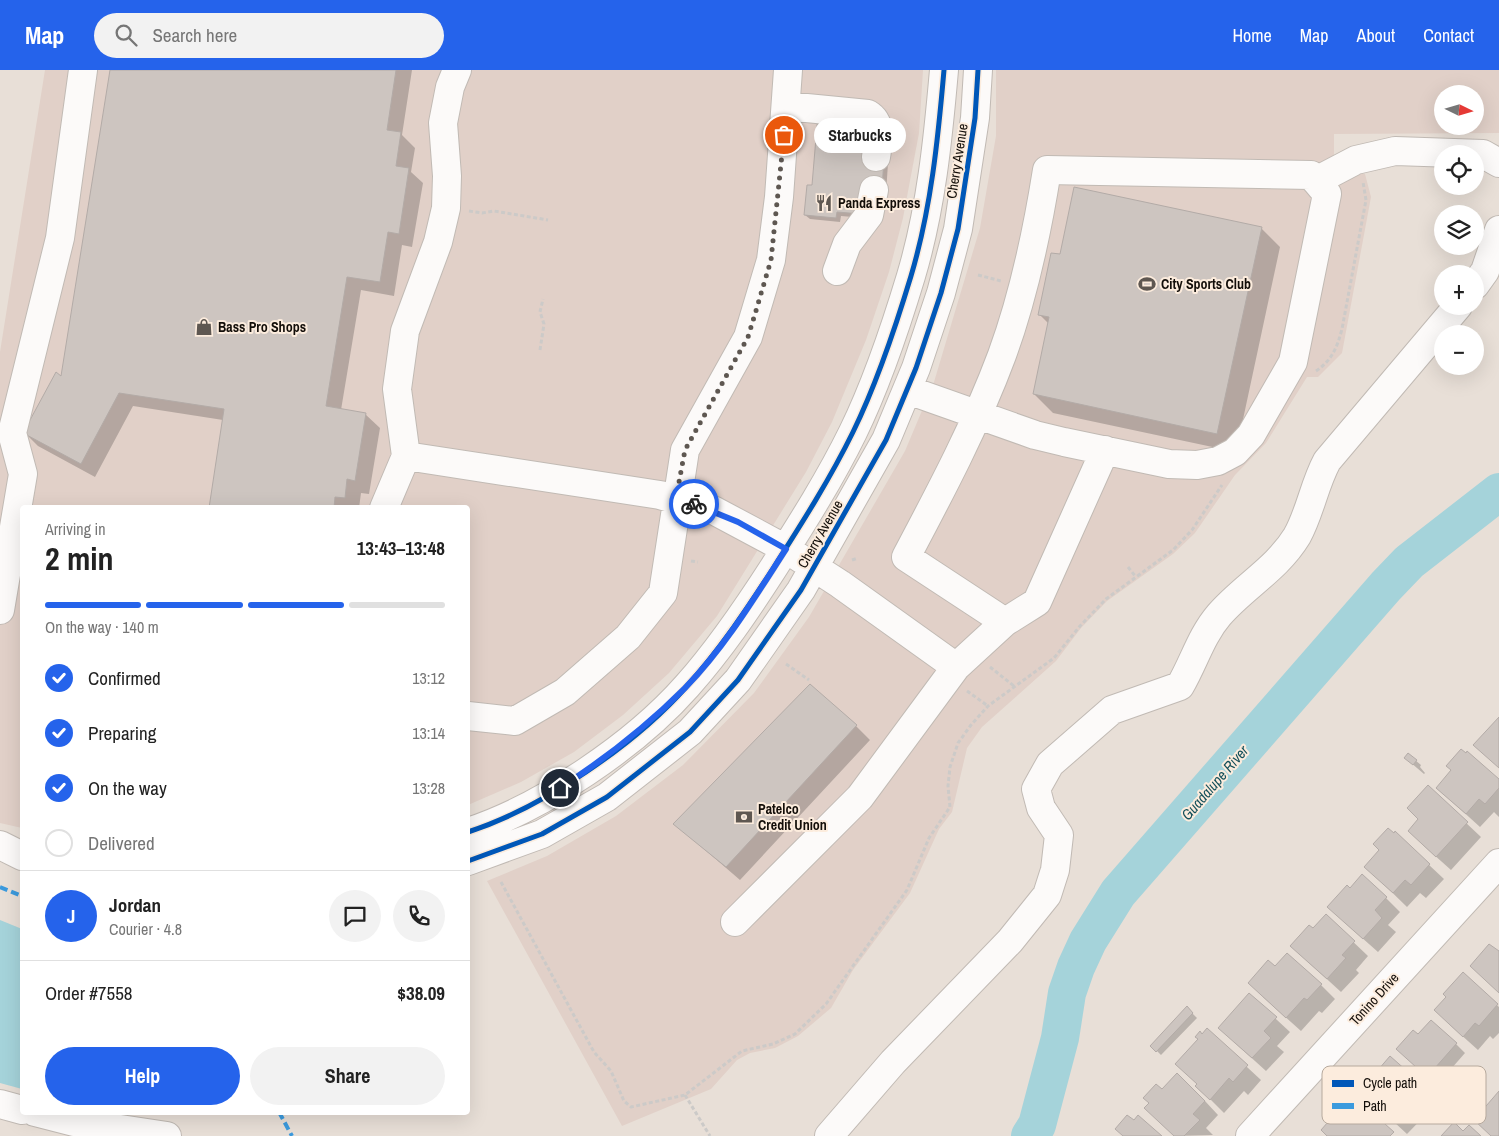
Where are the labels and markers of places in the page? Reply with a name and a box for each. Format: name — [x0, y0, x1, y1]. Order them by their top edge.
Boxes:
pin — [763, 114, 805, 156]
callout: Starbucks — [814, 118, 906, 152]
restaurant icon: Panda Express — [814, 193, 834, 213]
place label: Panda Express — [838, 194, 920, 212]
sports icon: City Sports Club — [1137, 274, 1157, 294]
place label: City Sports Club — [1161, 275, 1251, 293]
shop icon: Bass Pro Shops — [194, 317, 214, 337]
place label: Bass Pro Shops — [218, 318, 306, 336]
pin — [539, 767, 581, 809]
place label: Patelco Credit Union — [758, 800, 827, 834]
bank icon: Patelco Credit Union — [734, 807, 754, 827]

